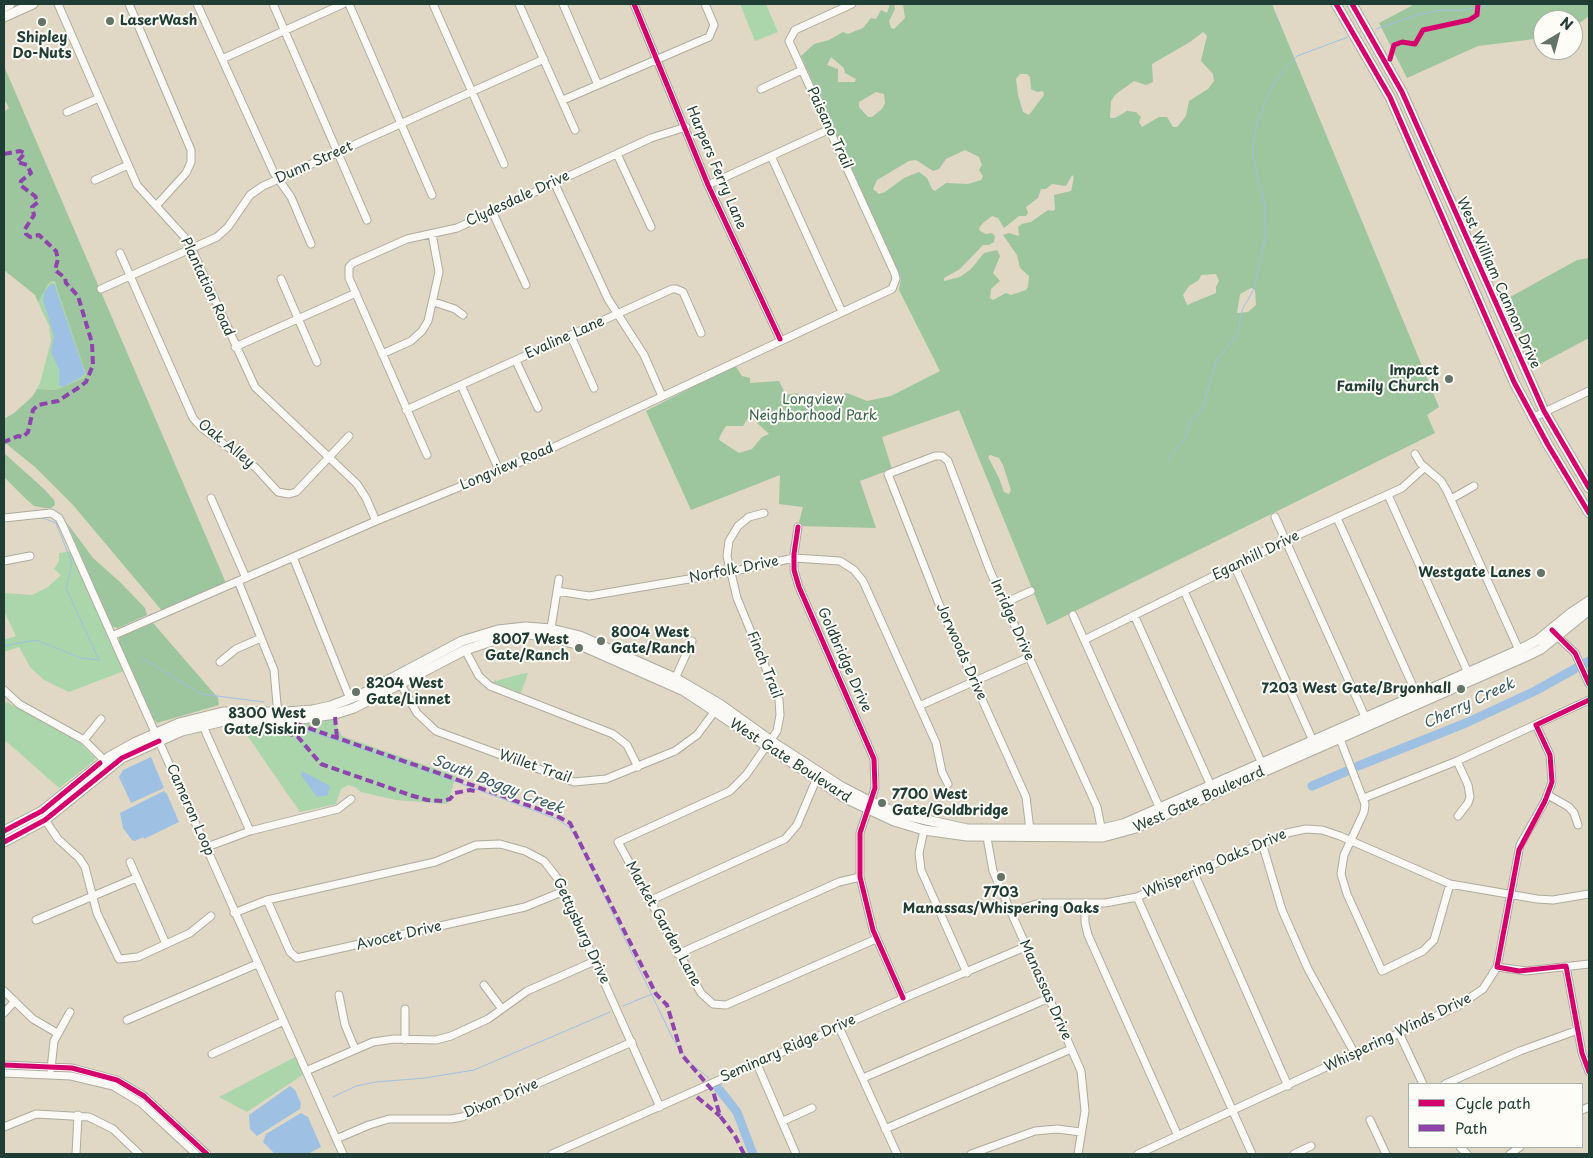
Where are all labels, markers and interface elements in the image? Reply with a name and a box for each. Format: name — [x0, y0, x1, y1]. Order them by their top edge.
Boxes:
north arrow — [1533, 10, 1583, 60]
text: N — [1556, 12, 1577, 35]
place label: LaserWash — [120, 13, 197, 29]
marker: LaserWash — [104, 15, 116, 27]
marker: Shipley Do-Nuts — [36, 16, 48, 28]
place label: Shipley Do-Nuts — [13, 30, 71, 62]
street label: Paisano Trail — [803, 84, 855, 172]
street label: Harpers Ferry Lane — [682, 104, 750, 232]
street label: Dunn Street — [272, 138, 356, 188]
street label: Clydesdale Drive — [464, 168, 572, 230]
street label: West William Cannon Drive — [1453, 195, 1543, 371]
street label: Plantation Road — [177, 235, 237, 339]
street label: Evaline Lane — [523, 313, 607, 363]
place label: Impact Family Church — [1337, 363, 1439, 396]
marker: Impact Family Church — [1443, 373, 1455, 385]
park label: Longview Neighborhood Park — [749, 392, 877, 424]
street label: Oak Alley — [194, 416, 258, 472]
street label: Longview Road — [458, 440, 556, 494]
street label: Eganhill Drive — [1210, 528, 1302, 584]
street label: Norfolk Drive — [688, 553, 780, 587]
place label: Westgate Lanes — [1418, 565, 1531, 581]
marker: Westgate Lanes — [1535, 567, 1547, 579]
street label: Inridge Drive — [987, 577, 1037, 663]
street label: Jorwoods Drive — [932, 601, 990, 703]
street label: Goldbridge Drive — [813, 605, 875, 715]
place label: 8004 West Gate/Ranch — [611, 625, 695, 658]
street label: Finch Trail — [743, 629, 785, 701]
place label: 8007 West Gate/Ranch — [485, 632, 569, 664]
marker: 8004 West Gate/Ranch — [595, 635, 607, 647]
marker: 8007 West Gate/Ranch — [573, 642, 585, 654]
water label: Cherry Creek — [1420, 675, 1518, 733]
place label: 8204 West Gate/Linnet — [366, 676, 451, 709]
place label: 7203 West Gate/Bryonhall — [1261, 681, 1451, 697]
marker: 7203 West Gate/Bryonhall — [1455, 683, 1467, 695]
marker: 8204 West Gate/Linnet — [350, 686, 362, 698]
place label: 8300 West Gate/Siskin — [224, 706, 306, 739]
street label: West Gate Boulevard — [726, 715, 854, 807]
marker: 8300 West Gate/Siskin — [310, 716, 322, 728]
street label: Willet Trail — [497, 747, 573, 787]
water label: South Boggy Creek — [430, 752, 566, 818]
street label: Cameron Loop — [162, 762, 218, 858]
street label: West Gate Boulevard — [1131, 764, 1267, 836]
place label: 7700 West Gate/Goldbridge — [892, 787, 1008, 820]
marker: 7700 West Gate/Goldbridge — [876, 797, 888, 809]
street label: Whispering Oaks Drive — [1141, 826, 1289, 902]
street label: Market Garden Lane — [622, 859, 704, 989]
marker: 7703 Manassas/Whispering Oaks — [995, 871, 1007, 883]
street label: Gettysburg Drive — [549, 875, 613, 987]
place label: 7703 Manassas/Whispering Oaks — [903, 885, 1099, 918]
street label: Avocet Drive — [355, 918, 443, 954]
street label: Manassas Drive — [1015, 937, 1075, 1043]
street label: Whispering Winds Drive — [1322, 990, 1474, 1076]
street label: Seminary Ridge Drive — [718, 1012, 858, 1086]
street label: Dixon Drive — [461, 1076, 541, 1122]
legend — [1408, 1083, 1583, 1148]
text: Cycle path — [1455, 1091, 1531, 1114]
text: Path — [1455, 1116, 1487, 1139]

